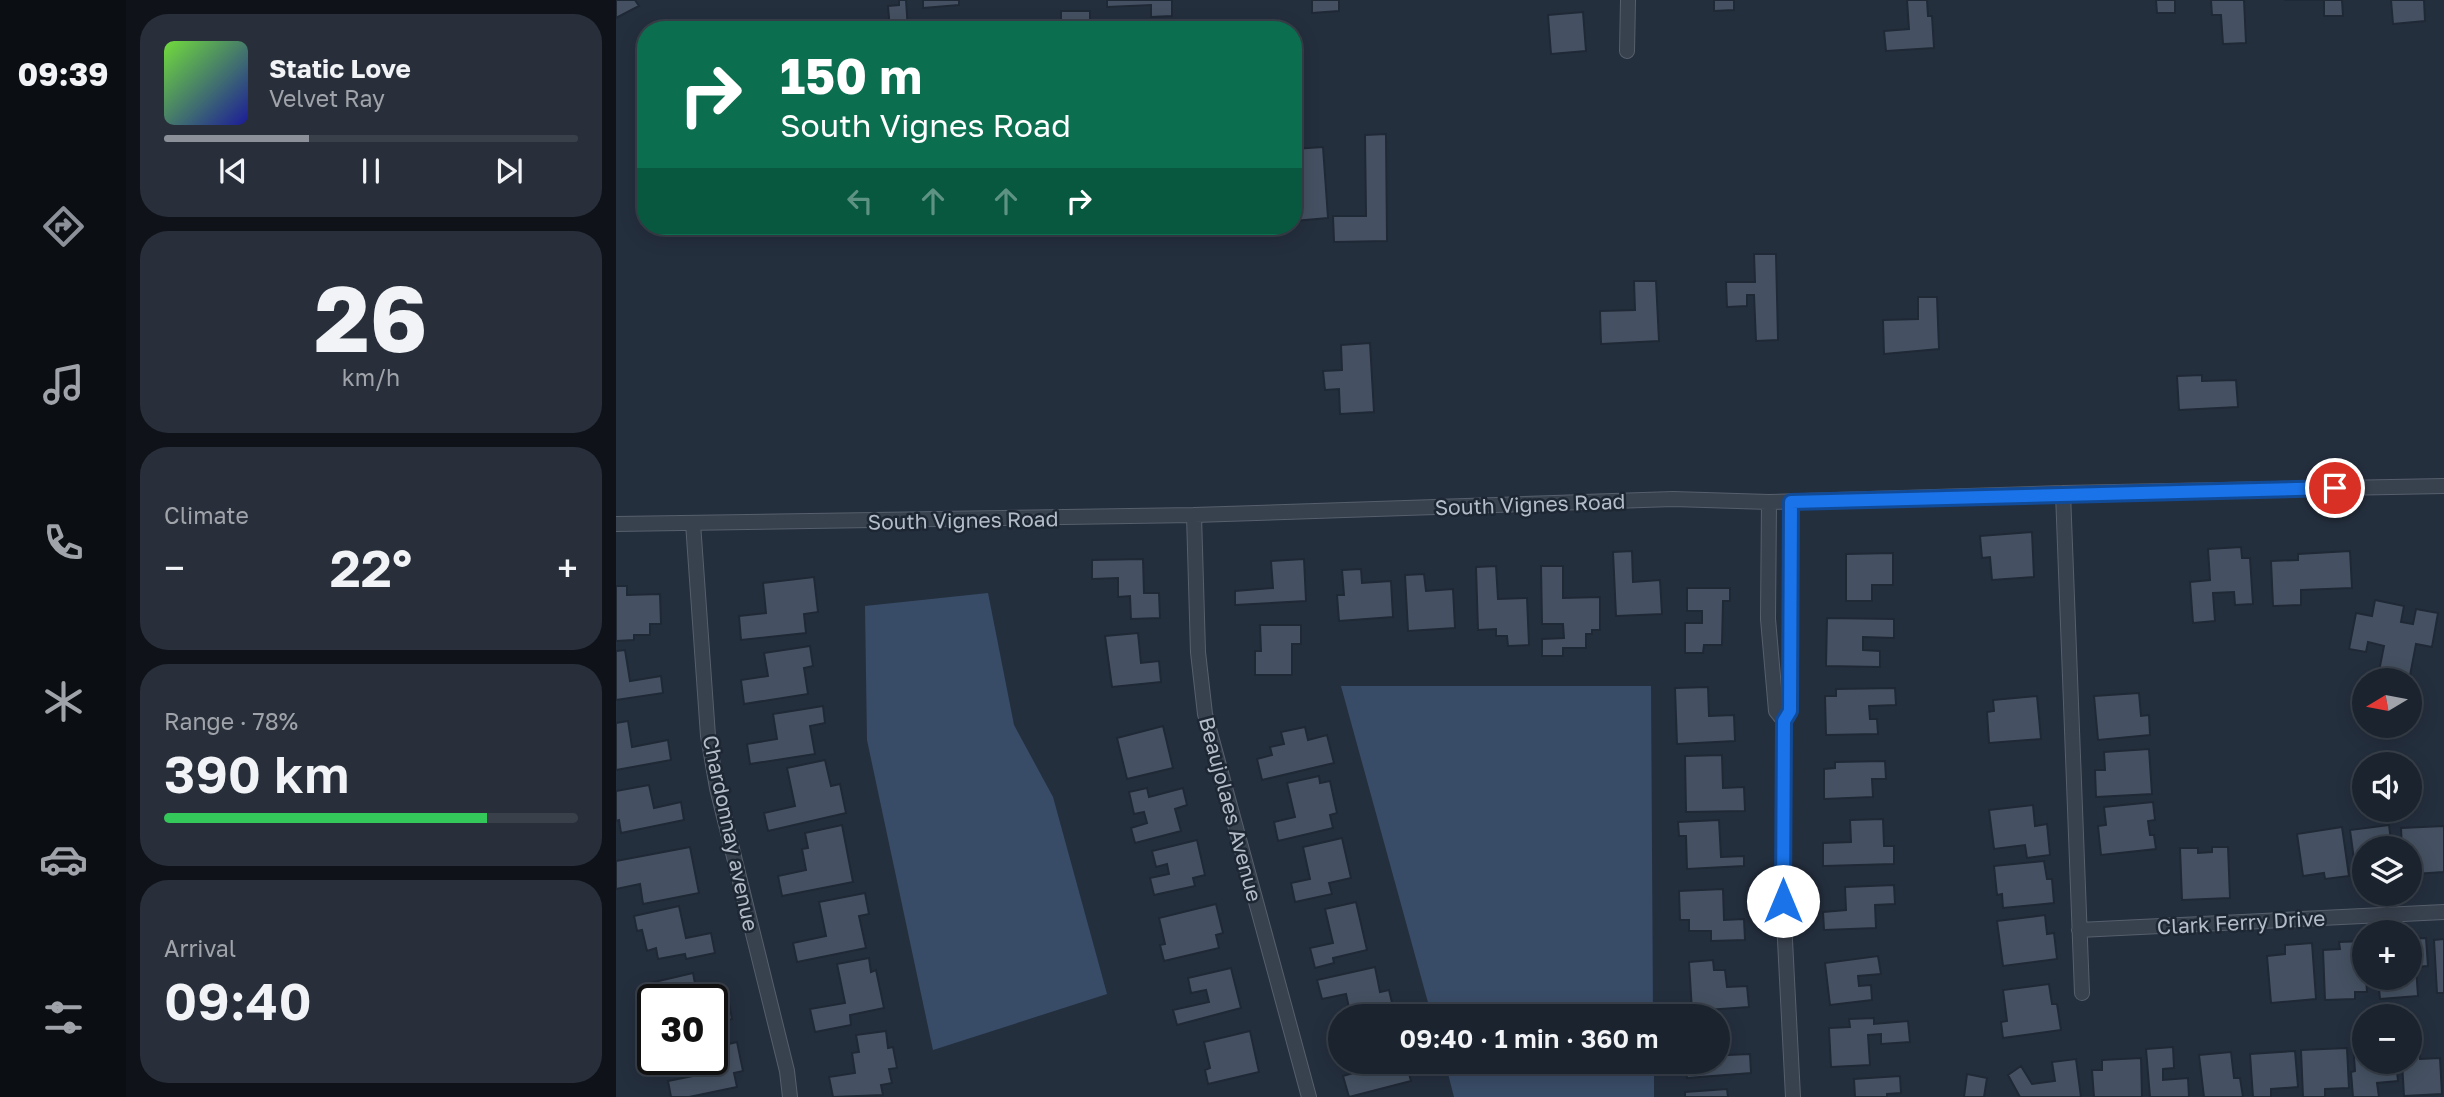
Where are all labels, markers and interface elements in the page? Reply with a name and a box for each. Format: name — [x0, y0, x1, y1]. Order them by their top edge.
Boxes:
text: 150 m — [780, 46, 922, 105]
icon: right — [665, 49, 756, 140]
text: Static Love — [269, 53, 411, 84]
text: 09:39 — [17, 55, 109, 93]
text: Velvet Ray — [269, 84, 385, 112]
text: South Vignes Road — [780, 106, 1071, 144]
icon: previous — [214, 152, 252, 190]
icon: pause — [352, 152, 390, 190]
icon: next — [490, 152, 528, 190]
icon: left — [841, 182, 879, 220]
icon: ahead — [914, 182, 952, 220]
icon: ahead — [987, 182, 1025, 220]
icon: right — [1060, 182, 1098, 220]
icon: directions — [39, 202, 88, 251]
text: 26 — [314, 263, 428, 372]
icon: music — [39, 360, 88, 409]
text: km/h — [342, 363, 400, 391]
pin — [2305, 458, 2365, 518]
icon: arrive — [2316, 469, 2354, 507]
street label: South Vignes Road — [1434, 488, 1626, 520]
text: Climate — [164, 501, 249, 529]
street label: South Vignes Road — [867, 505, 1059, 535]
icon: phone — [39, 518, 88, 567]
text: 22° — [330, 536, 412, 598]
text: − — [164, 545, 185, 590]
text: + — [557, 545, 578, 590]
north arrow — [2352, 668, 2422, 738]
map controls — [2352, 668, 2422, 1074]
icon: climate — [39, 677, 88, 726]
text: Range · 78% — [164, 707, 298, 735]
street label: Beaujolaes Avenue — [1194, 714, 1268, 904]
street label: Chardonnay avenue — [698, 733, 764, 933]
text: 390 km — [164, 742, 349, 804]
button: sound — [2352, 752, 2422, 822]
icon: car — [39, 835, 88, 884]
button: layers — [2352, 836, 2422, 906]
position arrow — [1746, 864, 1820, 938]
street label: Clark Ferry Drive — [2156, 905, 2326, 939]
button: + — [2352, 920, 2422, 990]
text: Arrival — [164, 934, 236, 962]
text: 09:40 — [164, 969, 312, 1031]
speed limit sign: 30 — [637, 984, 728, 1075]
icon: filters — [39, 993, 88, 1042]
button: − — [2352, 1004, 2422, 1074]
text: 09:40 · 1 min · 360 m — [1400, 1023, 1658, 1054]

